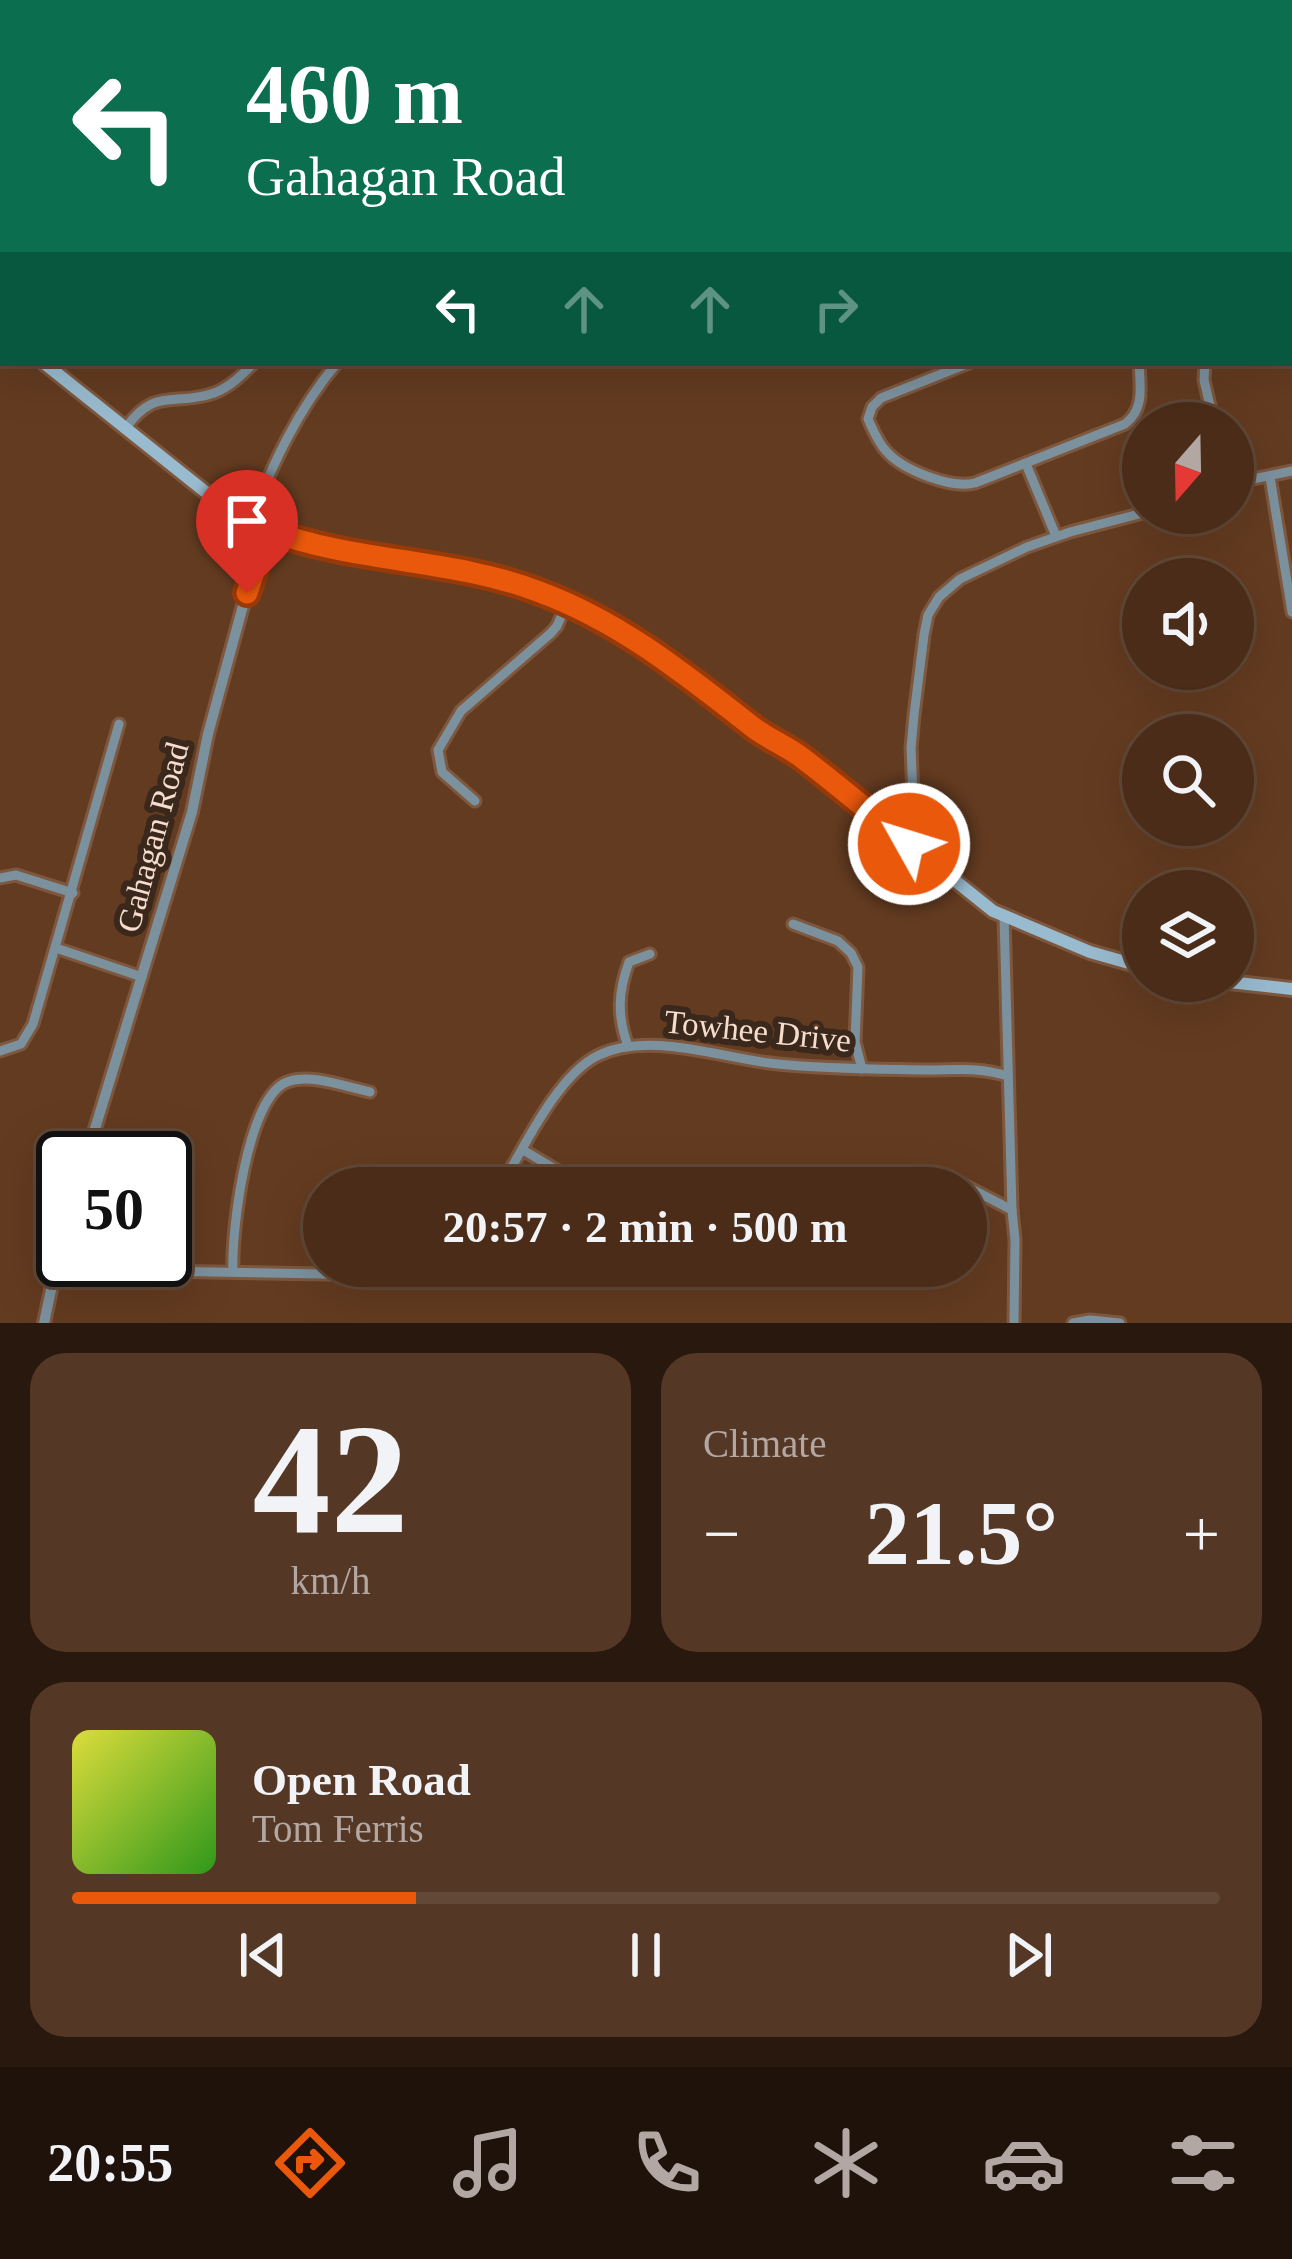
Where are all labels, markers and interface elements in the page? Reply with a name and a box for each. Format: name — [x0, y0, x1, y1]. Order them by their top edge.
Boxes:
icon: left — [48, 48, 204, 204]
text: 460 m — [246, 48, 463, 141]
text: Gahagan Road — [246, 147, 565, 207]
icon: left — [425, 276, 491, 342]
icon: ahead — [551, 276, 617, 342]
icon: ahead — [677, 276, 743, 342]
icon: right — [803, 276, 869, 342]
north arrow — [1122, 402, 1254, 534]
map controls — [1122, 402, 1254, 1002]
pin — [196, 470, 298, 593]
icon: arrive — [214, 488, 280, 554]
button: sound — [1122, 558, 1254, 690]
button: search — [1122, 714, 1254, 846]
street label: Gahagan Road — [110, 738, 196, 936]
position arrow — [846, 781, 972, 907]
button: layers — [1122, 870, 1254, 1002]
street label: Towhee Drive — [663, 1003, 853, 1059]
speed limit sign: 50 — [36, 1131, 192, 1287]
text: 20:57 · 2 min · 500 m — [443, 1202, 848, 1252]
text: 42 — [253, 1393, 409, 1566]
text: Climate — [703, 1422, 826, 1465]
text: 21.5° — [865, 1484, 1058, 1583]
text: − — [703, 1497, 740, 1570]
text: + — [1183, 1497, 1220, 1570]
text: km/h — [290, 1559, 371, 1602]
text: Open Road — [252, 1755, 471, 1805]
text: Tom Ferris — [252, 1807, 424, 1850]
icon: previous — [230, 1922, 296, 1988]
icon: pause — [613, 1922, 679, 1988]
icon: next — [996, 1922, 1062, 1988]
icon: directions — [268, 2121, 352, 2205]
icon: music — [446, 2121, 530, 2205]
icon: phone — [625, 2121, 709, 2205]
icon: climate — [804, 2121, 888, 2205]
icon: car — [982, 2121, 1066, 2205]
icon: filters — [1161, 2121, 1245, 2205]
text: 20:55 — [47, 2133, 173, 2193]

